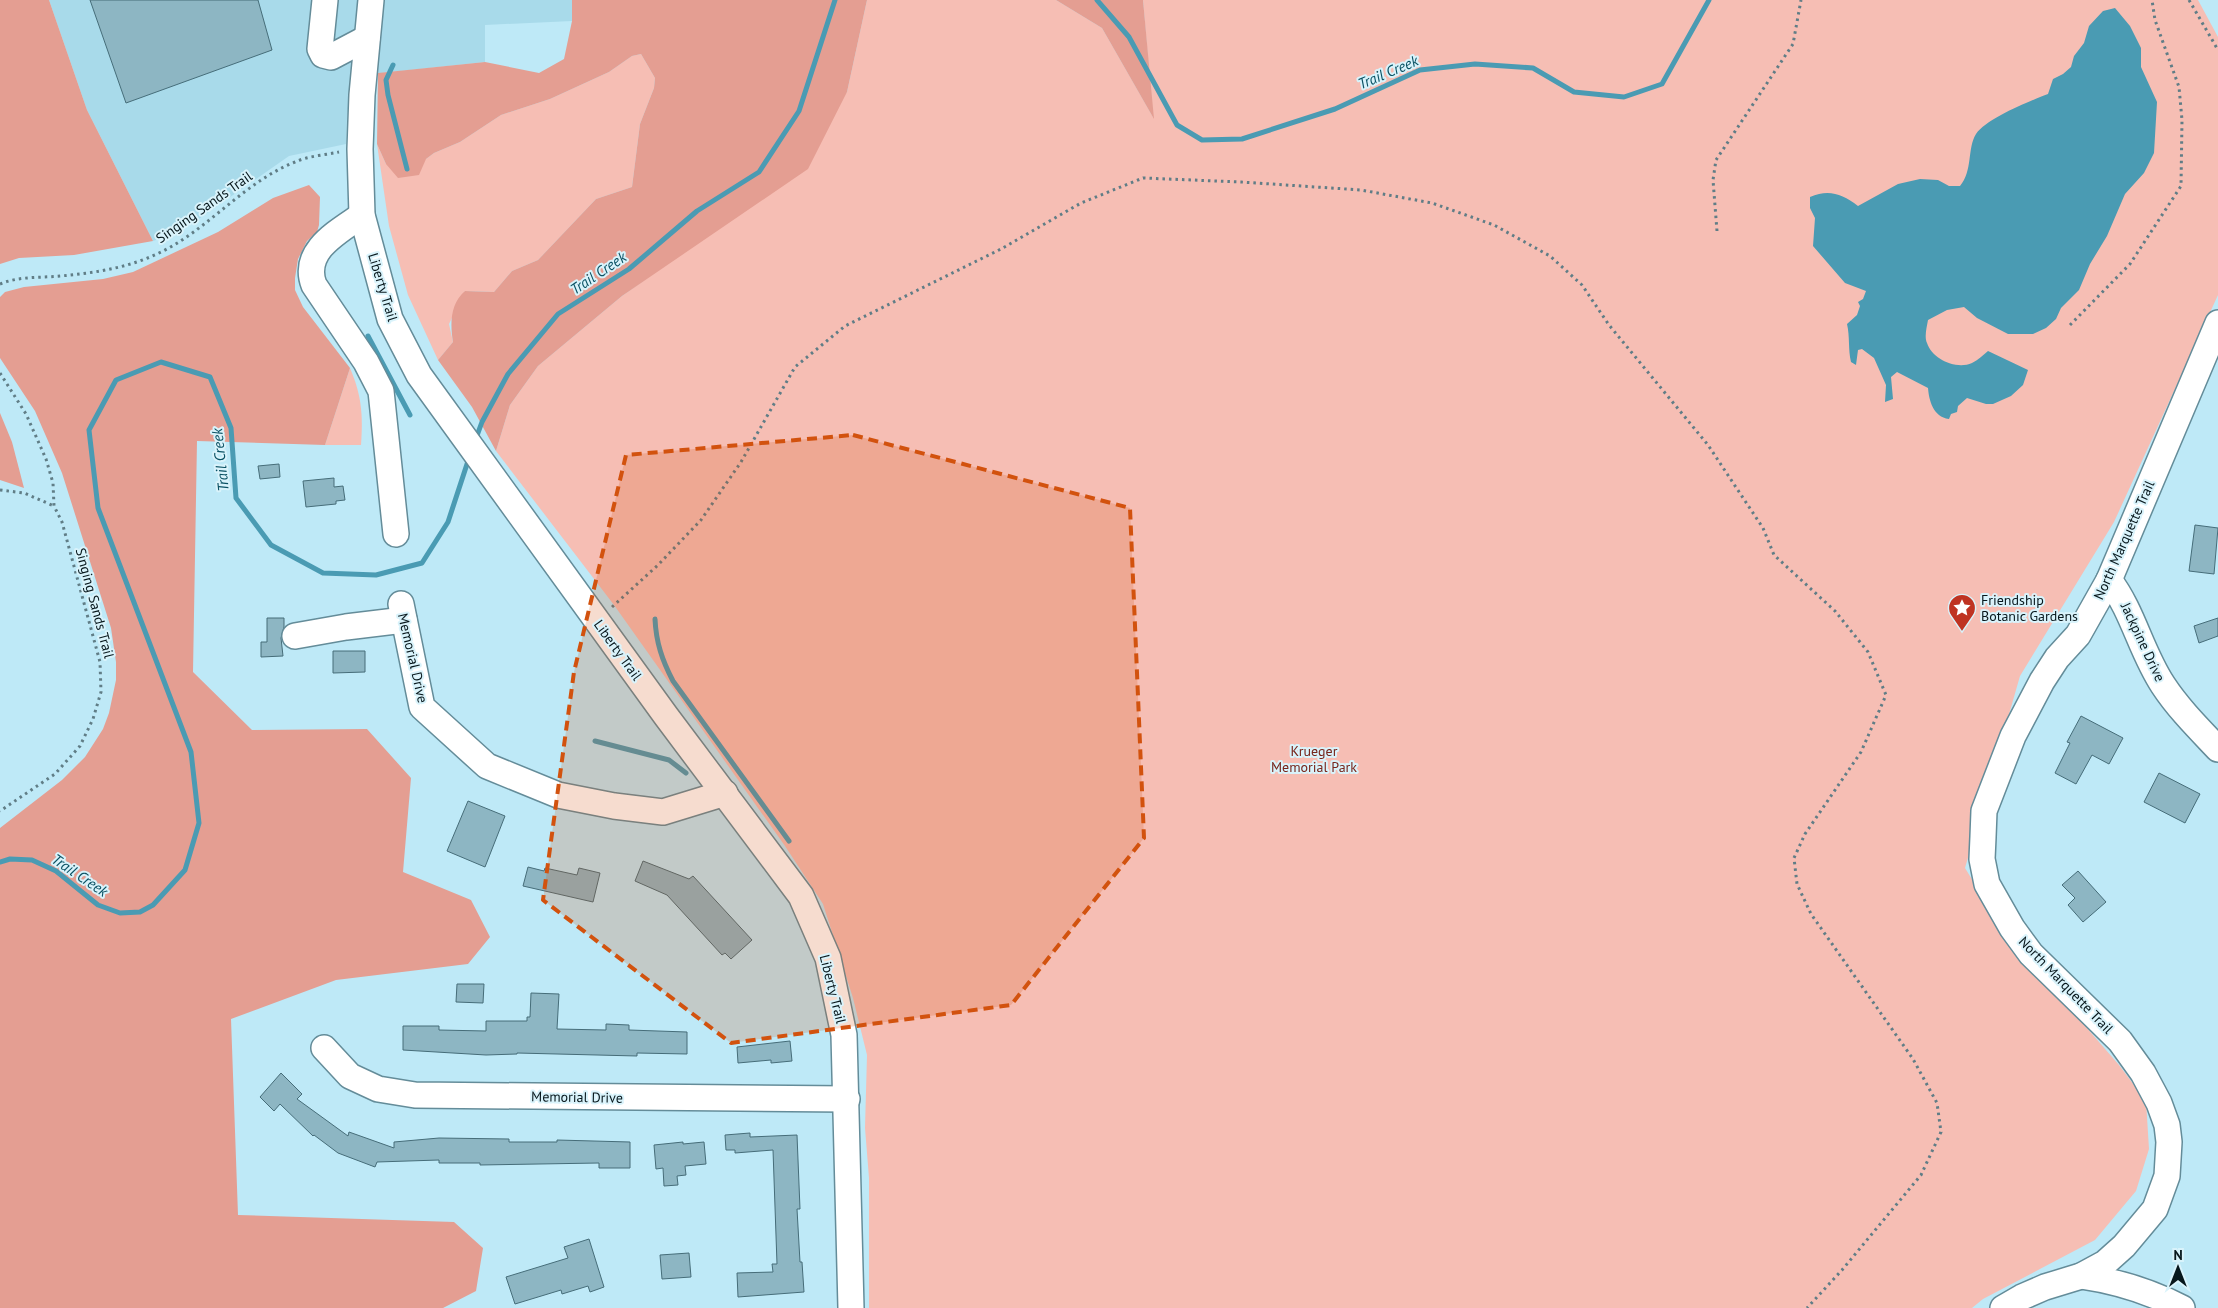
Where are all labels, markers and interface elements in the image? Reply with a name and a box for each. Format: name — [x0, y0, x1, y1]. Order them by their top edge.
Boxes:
water label: Trail Creek — [1355, 50, 1422, 93]
street label: Singing Sands Trail — [152, 167, 256, 247]
water label: Trail Creek — [566, 247, 631, 299]
street label: Liberty Trail — [364, 251, 402, 323]
water label: Trail Creek — [207, 426, 233, 493]
street label: North Marquette Trail — [2090, 478, 2158, 602]
street label: Singing Sands Trail — [72, 546, 118, 660]
place label: Friendship Botanic Gardens — [1981, 591, 2078, 625]
place icon: Friendship Botanic Gardens — [1947, 593, 1977, 632]
street label: Jackpine Drive — [2116, 599, 2169, 684]
street label: Memorial Drive — [394, 611, 432, 705]
street label: Liberty Trail — [590, 616, 646, 684]
park label: Krueger Memorial Park — [1271, 742, 1357, 776]
water label: Trail Creek — [48, 849, 113, 901]
street label: North Marquette Trail — [2015, 932, 2117, 1038]
street label: Liberty Trail — [816, 952, 850, 1026]
street label: Memorial Drive — [531, 1087, 623, 1107]
north arrow — [2153, 1243, 2203, 1293]
text: N — [2173, 1246, 2183, 1264]

